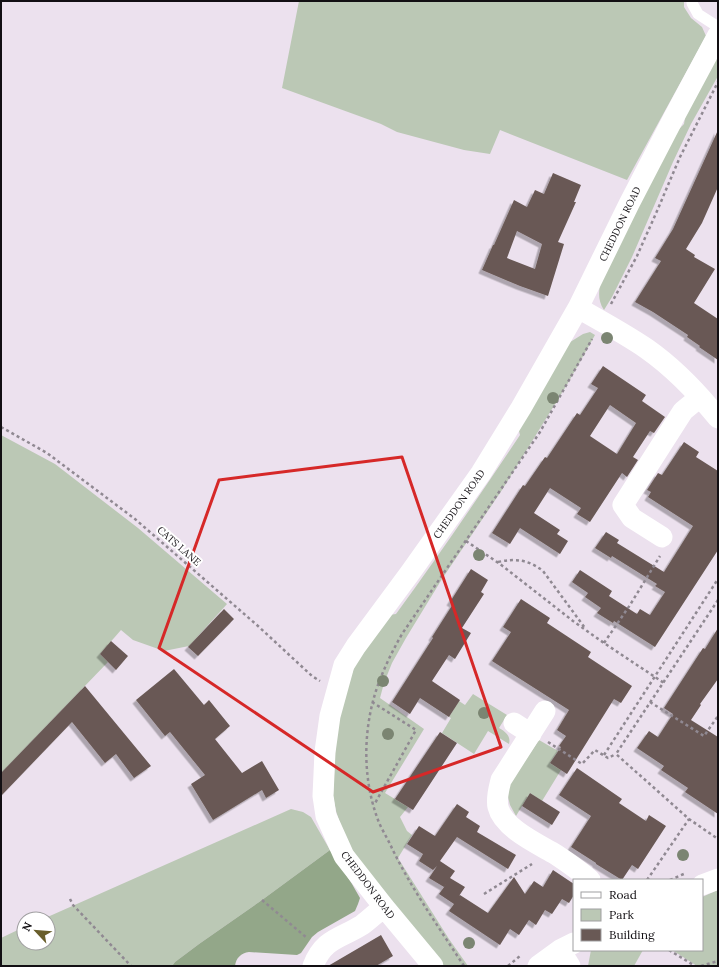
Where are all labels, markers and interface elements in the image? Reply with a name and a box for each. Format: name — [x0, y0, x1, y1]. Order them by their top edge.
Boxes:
street label: CHEDDON ROAD — [596, 184, 644, 264]
street label: CHEDDON ROAD — [430, 467, 488, 541]
street label: CATS LANE — [154, 523, 204, 569]
street label: CHEDDON ROAD — [338, 848, 398, 922]
legend — [573, 879, 703, 951]
text: Road — [609, 887, 637, 902]
text: Park — [609, 907, 635, 922]
north arrow — [16, 911, 56, 951]
text: N — [19, 919, 35, 934]
text: Building — [609, 927, 655, 942]

